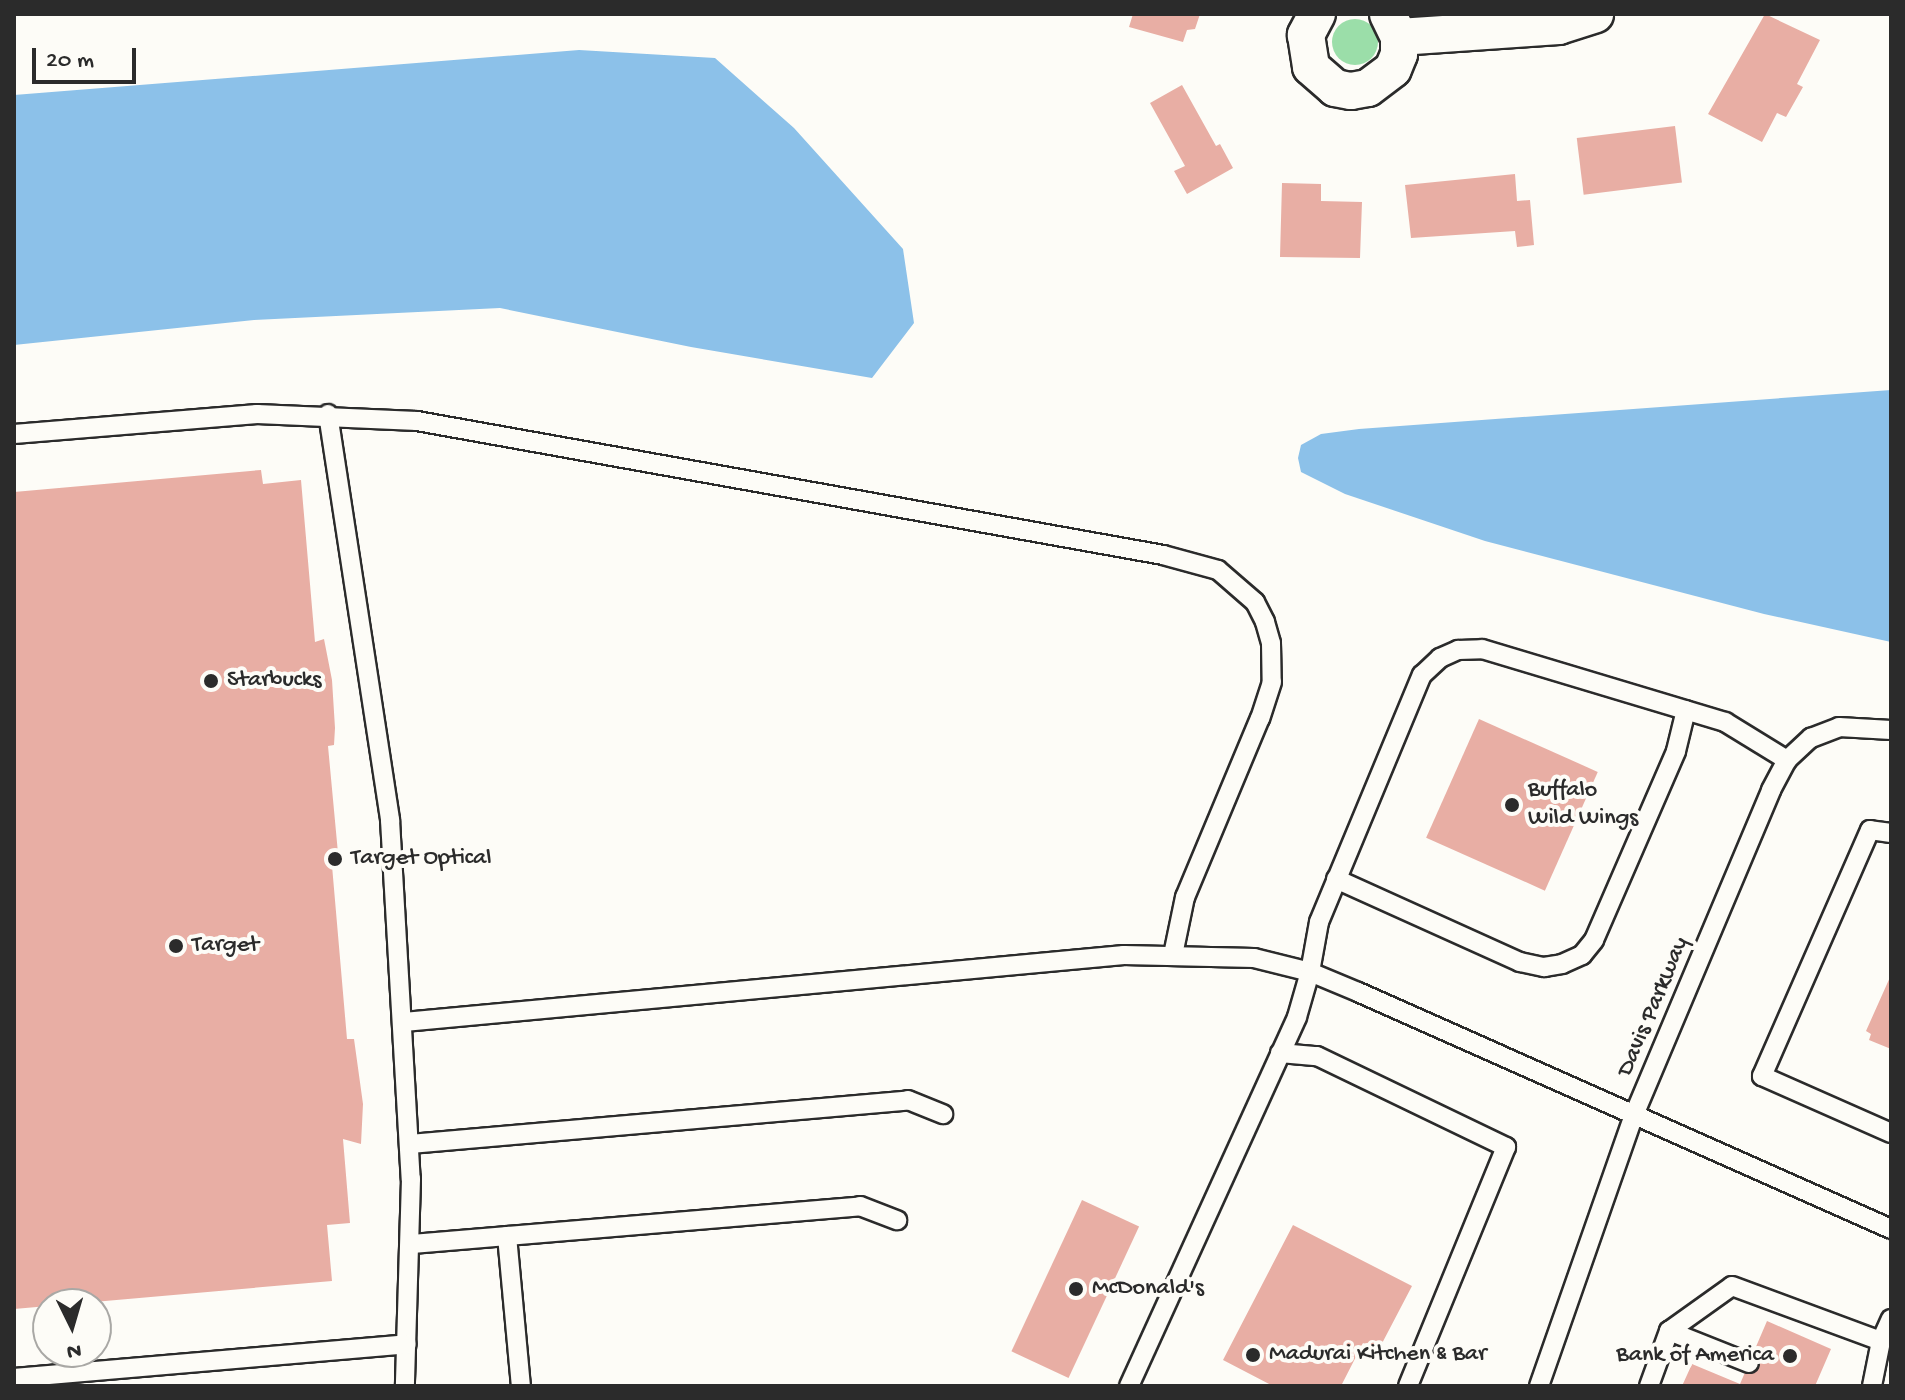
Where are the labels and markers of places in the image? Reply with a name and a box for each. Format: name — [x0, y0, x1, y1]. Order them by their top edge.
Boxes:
place label: Starbucks — [227, 667, 321, 695]
marker: Starbucks — [202, 672, 220, 690]
place label: Buffalo Wild Wings — [1528, 777, 1638, 833]
marker: Buffalo Wild Wings — [1503, 796, 1521, 814]
place label: Target Optical — [351, 845, 492, 873]
marker: Target Optical — [326, 850, 344, 868]
place label: Target — [192, 932, 259, 960]
marker: Target — [167, 937, 185, 955]
place label: McDonald's — [1092, 1275, 1204, 1303]
marker: McDonald's — [1067, 1280, 1085, 1298]
place label: Madurai Kitchen & Bar — [1269, 1341, 1487, 1369]
place label: Bank of America — [1616, 1342, 1774, 1370]
marker: Madurai Kitchen & Bar — [1244, 1346, 1262, 1364]
marker: Bank of America — [1781, 1347, 1799, 1365]

